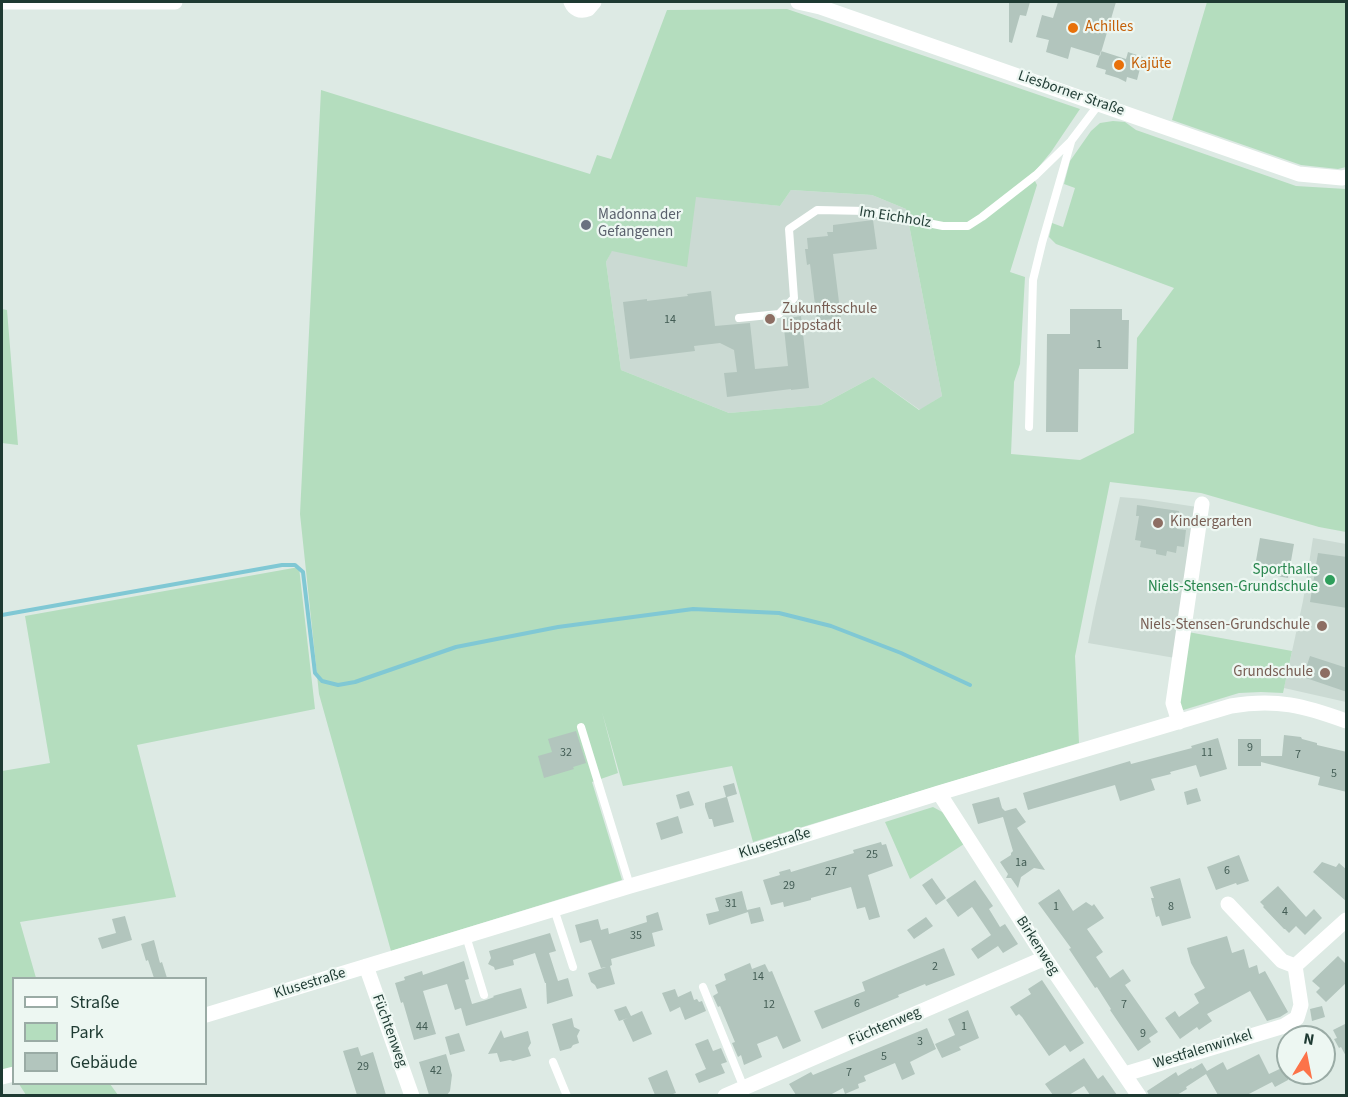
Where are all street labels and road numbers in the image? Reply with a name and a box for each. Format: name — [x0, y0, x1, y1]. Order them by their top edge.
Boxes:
street label: Liesborner Straße — [1015, 67, 1127, 121]
street label: Im Eichholz — [858, 203, 932, 233]
street label: Klusestraße — [737, 825, 813, 863]
street label: Birkenweg — [1011, 913, 1063, 979]
street label: Klusestraße — [272, 965, 348, 1003]
street label: Füchtenweg — [367, 992, 411, 1070]
street label: Füchtenweg — [846, 1004, 924, 1050]
street label: Westfalenwinkel — [1151, 1026, 1255, 1074]

